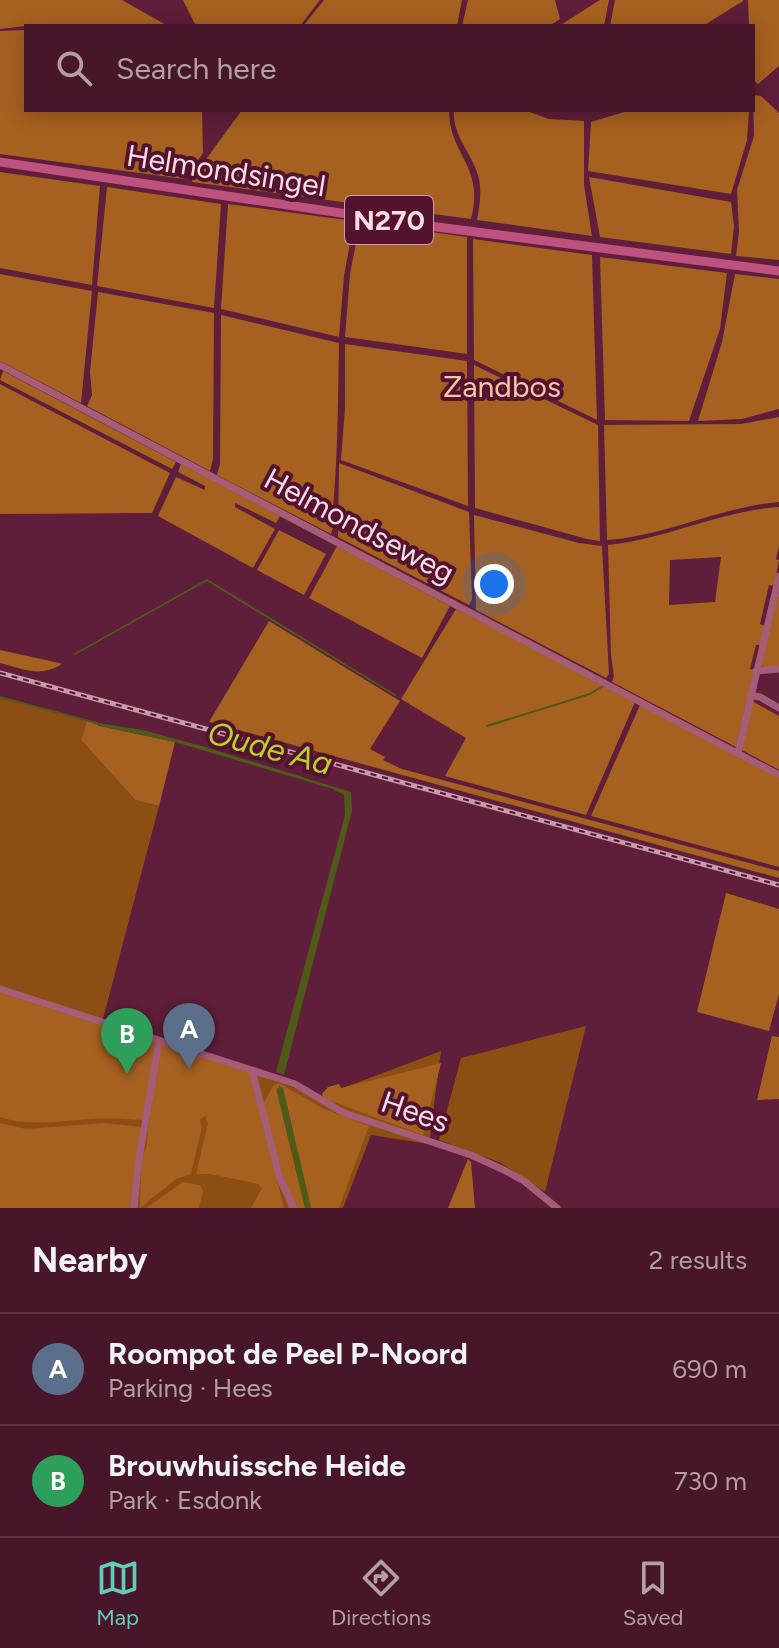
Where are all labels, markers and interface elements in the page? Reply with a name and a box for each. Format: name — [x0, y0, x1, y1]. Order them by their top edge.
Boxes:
search box — [24, 24, 755, 112]
icon: search — [52, 46, 96, 90]
text: Search here — [116, 50, 276, 87]
street label: Helmondsingel — [124, 137, 328, 205]
road number: N270 — [345, 196, 433, 244]
park label: Zandbos — [443, 368, 561, 405]
street label: Helmondseweg — [258, 460, 461, 591]
your location — [474, 564, 514, 604]
water label: Oude Aa — [204, 713, 336, 783]
pin: A — [163, 1003, 215, 1069]
pin: B — [101, 1008, 153, 1074]
street label: Hees — [376, 1083, 454, 1140]
text: Nearby — [32, 1240, 147, 1281]
text: 2 results — [649, 1244, 747, 1276]
text: Roompot de Peel P-Noord — [108, 1335, 468, 1372]
text: A — [49, 1353, 67, 1385]
text: 690 m — [672, 1353, 747, 1385]
text: Parking · Hees — [108, 1372, 273, 1404]
text: Brouwhuissche Heide — [108, 1447, 406, 1484]
text: B — [50, 1465, 66, 1497]
text: 730 m — [674, 1465, 747, 1497]
text: Park · Esdonk — [108, 1484, 262, 1516]
tab: Map — [96, 1556, 140, 1631]
tab: Directions — [331, 1556, 431, 1631]
tab: Saved — [623, 1556, 683, 1631]

